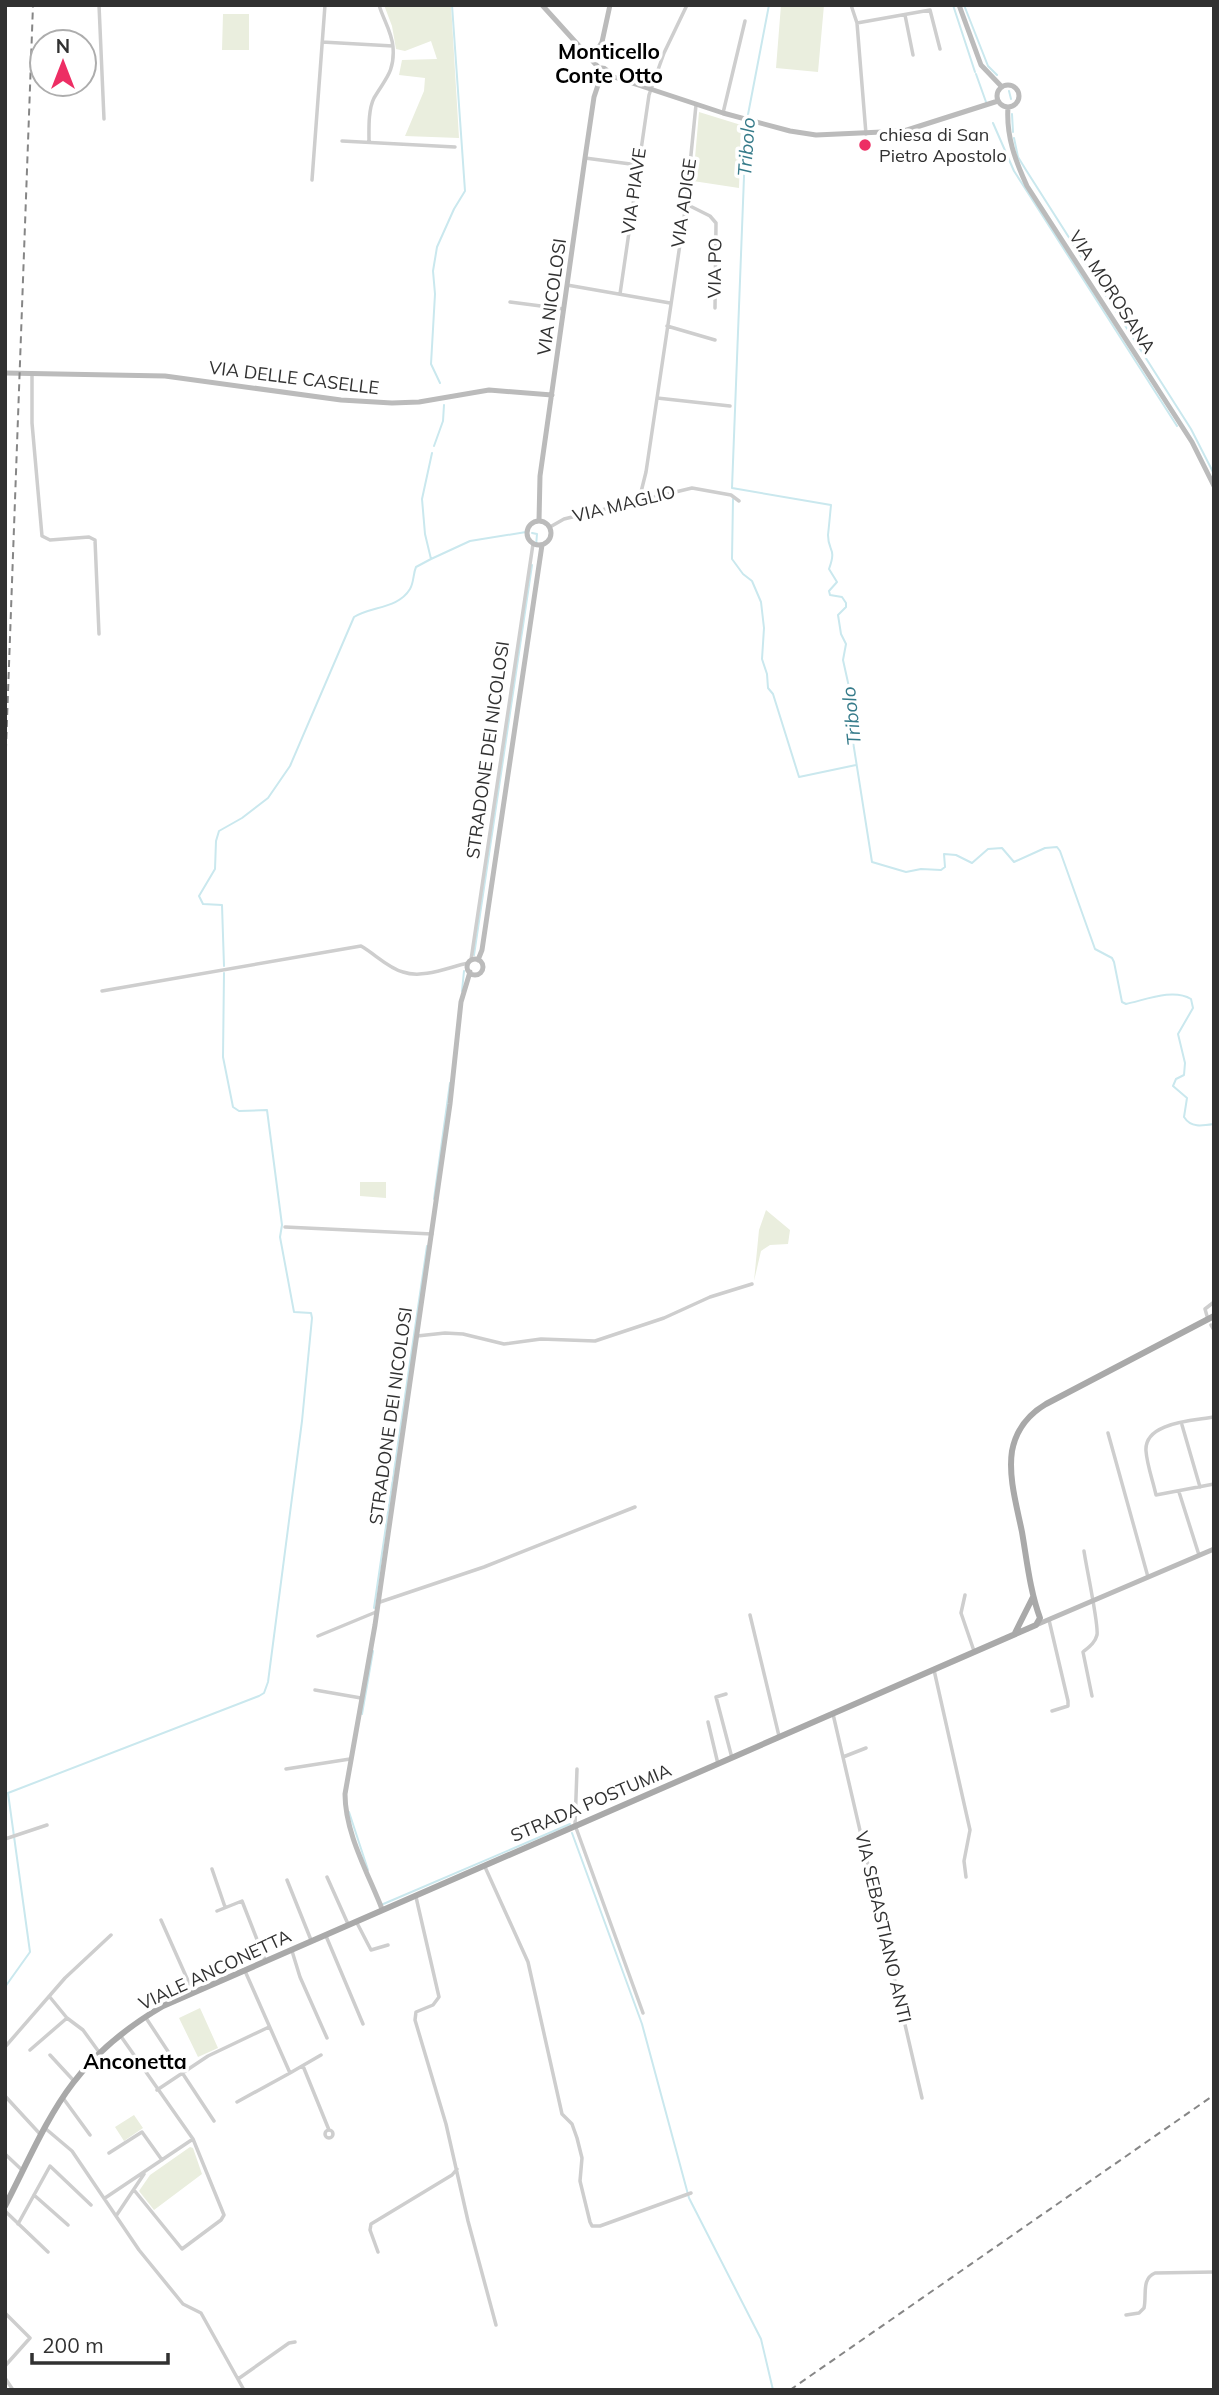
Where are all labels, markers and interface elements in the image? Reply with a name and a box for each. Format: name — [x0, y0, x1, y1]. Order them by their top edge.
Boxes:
north arrow — [28, 28, 98, 98]
text: N — [56, 34, 70, 58]
district label: Monticello Conte Otto — [555, 38, 663, 88]
water label: Tribolo — [732, 117, 760, 177]
place label: chiesa di San Pietro Apostolo — [879, 123, 1007, 167]
marker: chiesa di San Pietro Apostolo — [857, 137, 873, 153]
street label: VIA PIAVE — [616, 146, 651, 236]
street label: VIA ADIGE — [666, 157, 701, 249]
street label: VIA MOROSANA — [1064, 226, 1161, 357]
street label: VIA NICOLOSI — [532, 237, 571, 357]
street label: VIA PO — [702, 237, 727, 299]
street label: VIA DELLE CASELLE — [208, 356, 380, 399]
street label: VIA MAGLIO — [570, 480, 678, 527]
street label: STRADONE DEI NICOLOSI — [461, 640, 514, 860]
water label: Tribolo — [836, 685, 866, 747]
street label: STRADONE DEI NICOLOSI — [364, 1306, 417, 1526]
street label: STRADA POSTUMIA — [507, 1758, 675, 1847]
street label: VIA SEBASTIANO ANTI — [850, 1829, 917, 2025]
street label: VIALE ANCONETTA — [135, 1924, 295, 2015]
district label: Anconetta — [83, 2048, 187, 2074]
scale bar — [32, 2322, 168, 2366]
text: 200 m — [42, 2332, 104, 2358]

